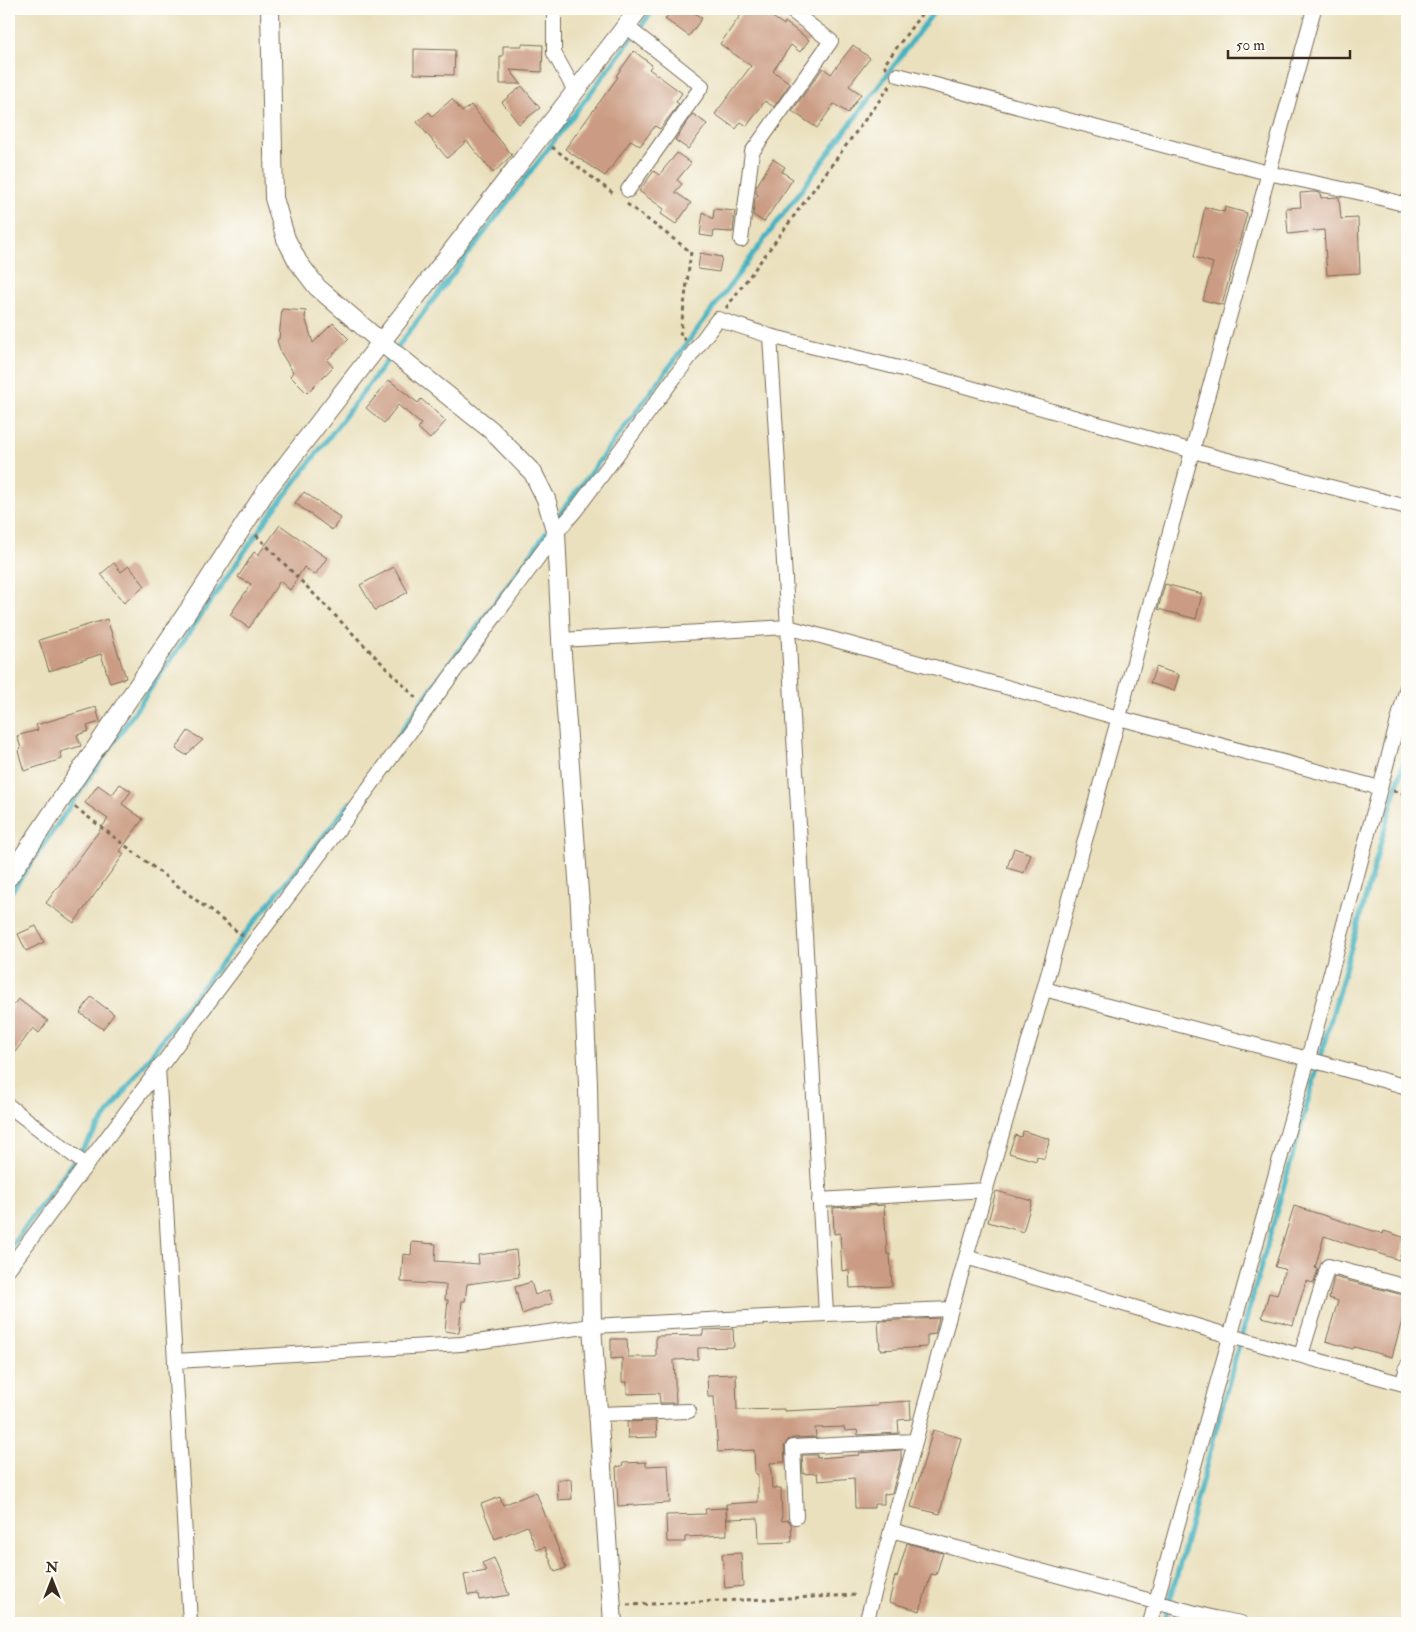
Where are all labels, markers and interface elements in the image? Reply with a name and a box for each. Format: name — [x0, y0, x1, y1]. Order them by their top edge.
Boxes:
scale bar — [1228, 28, 1351, 60]
text: 50 m — [1236, 36, 1265, 55]
north arrow — [28, 1554, 78, 1604]
text: N — [45, 1559, 59, 1576]

